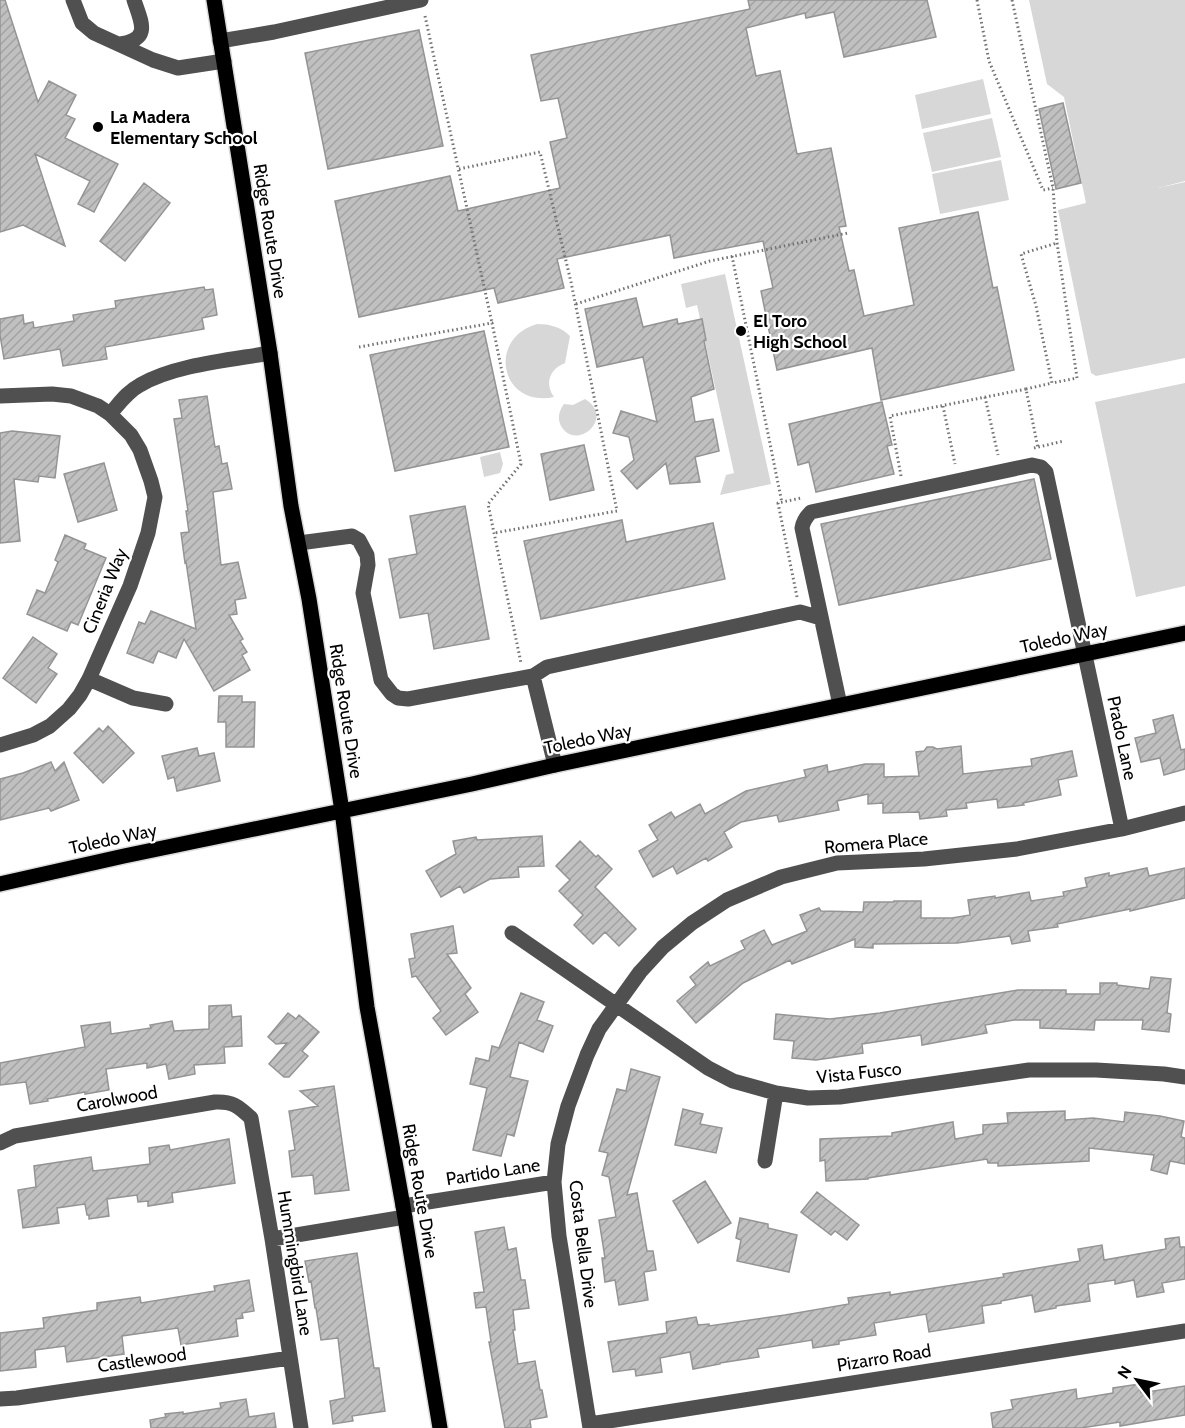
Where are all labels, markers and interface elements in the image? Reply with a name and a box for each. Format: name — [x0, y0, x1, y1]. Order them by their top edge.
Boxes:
place label: La Madera Elementary School — [110, 106, 258, 149]
marker: La Madera Elementary School — [91, 120, 105, 134]
street label: Ridge Route Drive — [248, 162, 292, 300]
place label: El Toro High School — [753, 310, 847, 353]
marker: El Toro High School — [734, 324, 748, 338]
street label: Cineria Way — [78, 545, 132, 637]
street label: Toledo Way — [1018, 618, 1110, 658]
street label: Ridge Route Drive — [324, 642, 368, 780]
street label: Prado Lane — [1102, 694, 1142, 782]
street label: Toledo Way — [542, 719, 634, 759]
street label: Toledo Way — [67, 819, 159, 859]
street label: Romera Place — [823, 828, 929, 858]
street label: Vista Fusco — [815, 1058, 903, 1088]
street label: Carolwood — [75, 1081, 159, 1117]
street label: Ridge Route Drive — [397, 1122, 443, 1260]
street label: Partido Lane — [444, 1154, 542, 1190]
street label: Costa Bella Drive — [564, 1179, 602, 1309]
street label: Hummingbird Lane — [273, 1189, 317, 1337]
street label: Pizarro Road — [835, 1340, 933, 1376]
street label: Castlewood — [96, 1343, 188, 1377]
north arrow — [1107, 1350, 1167, 1410]
text: N — [1114, 1362, 1136, 1382]

